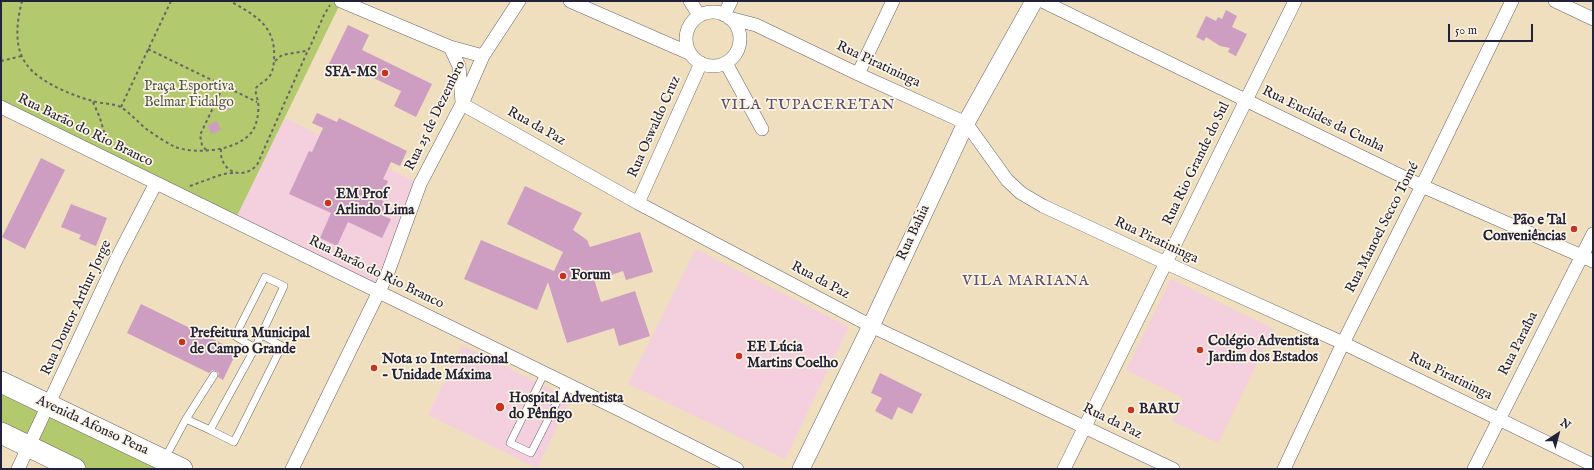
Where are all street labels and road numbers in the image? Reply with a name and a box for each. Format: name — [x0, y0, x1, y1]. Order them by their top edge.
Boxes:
street label: Rua Piratininga — [833, 38, 923, 92]
street label: Rua 25 de Dezembro — [402, 58, 470, 174]
street label: Rua Oswaldo Cruz — [625, 74, 685, 180]
street label: Rua Euclides da Cunha — [1259, 83, 1387, 157]
street label: Rua Barão do Rio Branco — [15, 91, 155, 171]
street label: Rua Rio Grande do Sul — [1160, 100, 1234, 228]
street label: Rua da Paz — [504, 104, 568, 150]
street label: Rua Manoel Secco Tomé — [1343, 160, 1423, 296]
street label: Rua Bahia — [894, 202, 934, 264]
street label: Rua Piratininga — [1111, 214, 1201, 268]
street label: Rua Barão do Rio Branco — [306, 233, 446, 313]
street label: Rua Doutor Arthur Jorge — [38, 238, 116, 378]
street label: Rua da Paz — [788, 259, 852, 303]
street label: Rua Paraíba — [1496, 309, 1542, 379]
street label: Rua Piratininga — [1405, 350, 1495, 404]
street label: Avenida Afonso Pena — [33, 393, 151, 459]
street label: Rua da Paz — [1080, 400, 1144, 444]

